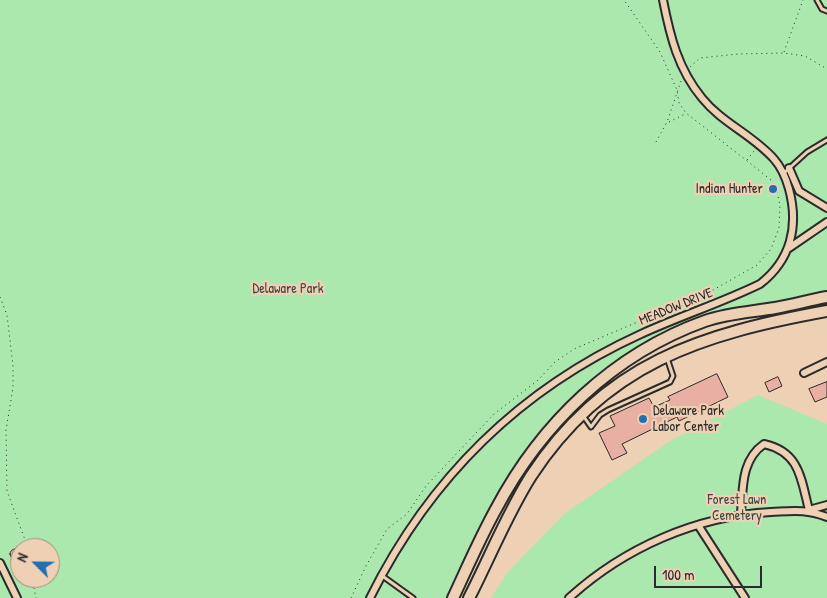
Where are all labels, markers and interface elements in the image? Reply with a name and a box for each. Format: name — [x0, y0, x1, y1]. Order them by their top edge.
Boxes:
place label: Indian Hunter — [695, 181, 763, 197]
marker: Indian Hunter — [767, 183, 779, 195]
park label: Delaware Park — [252, 281, 324, 297]
street label: MEADOW DRIVE — [637, 285, 715, 329]
place label: Delaware Park Labor Center — [653, 403, 724, 436]
marker: Delaware Park Labor Center — [637, 413, 649, 425]
park label: Forest Lawn Cemetery — [708, 492, 766, 524]
north arrow — [10, 538, 60, 588]
text: N — [11, 550, 32, 564]
scale bar — [657, 556, 764, 588]
text: 100 m — [662, 564, 695, 585]

